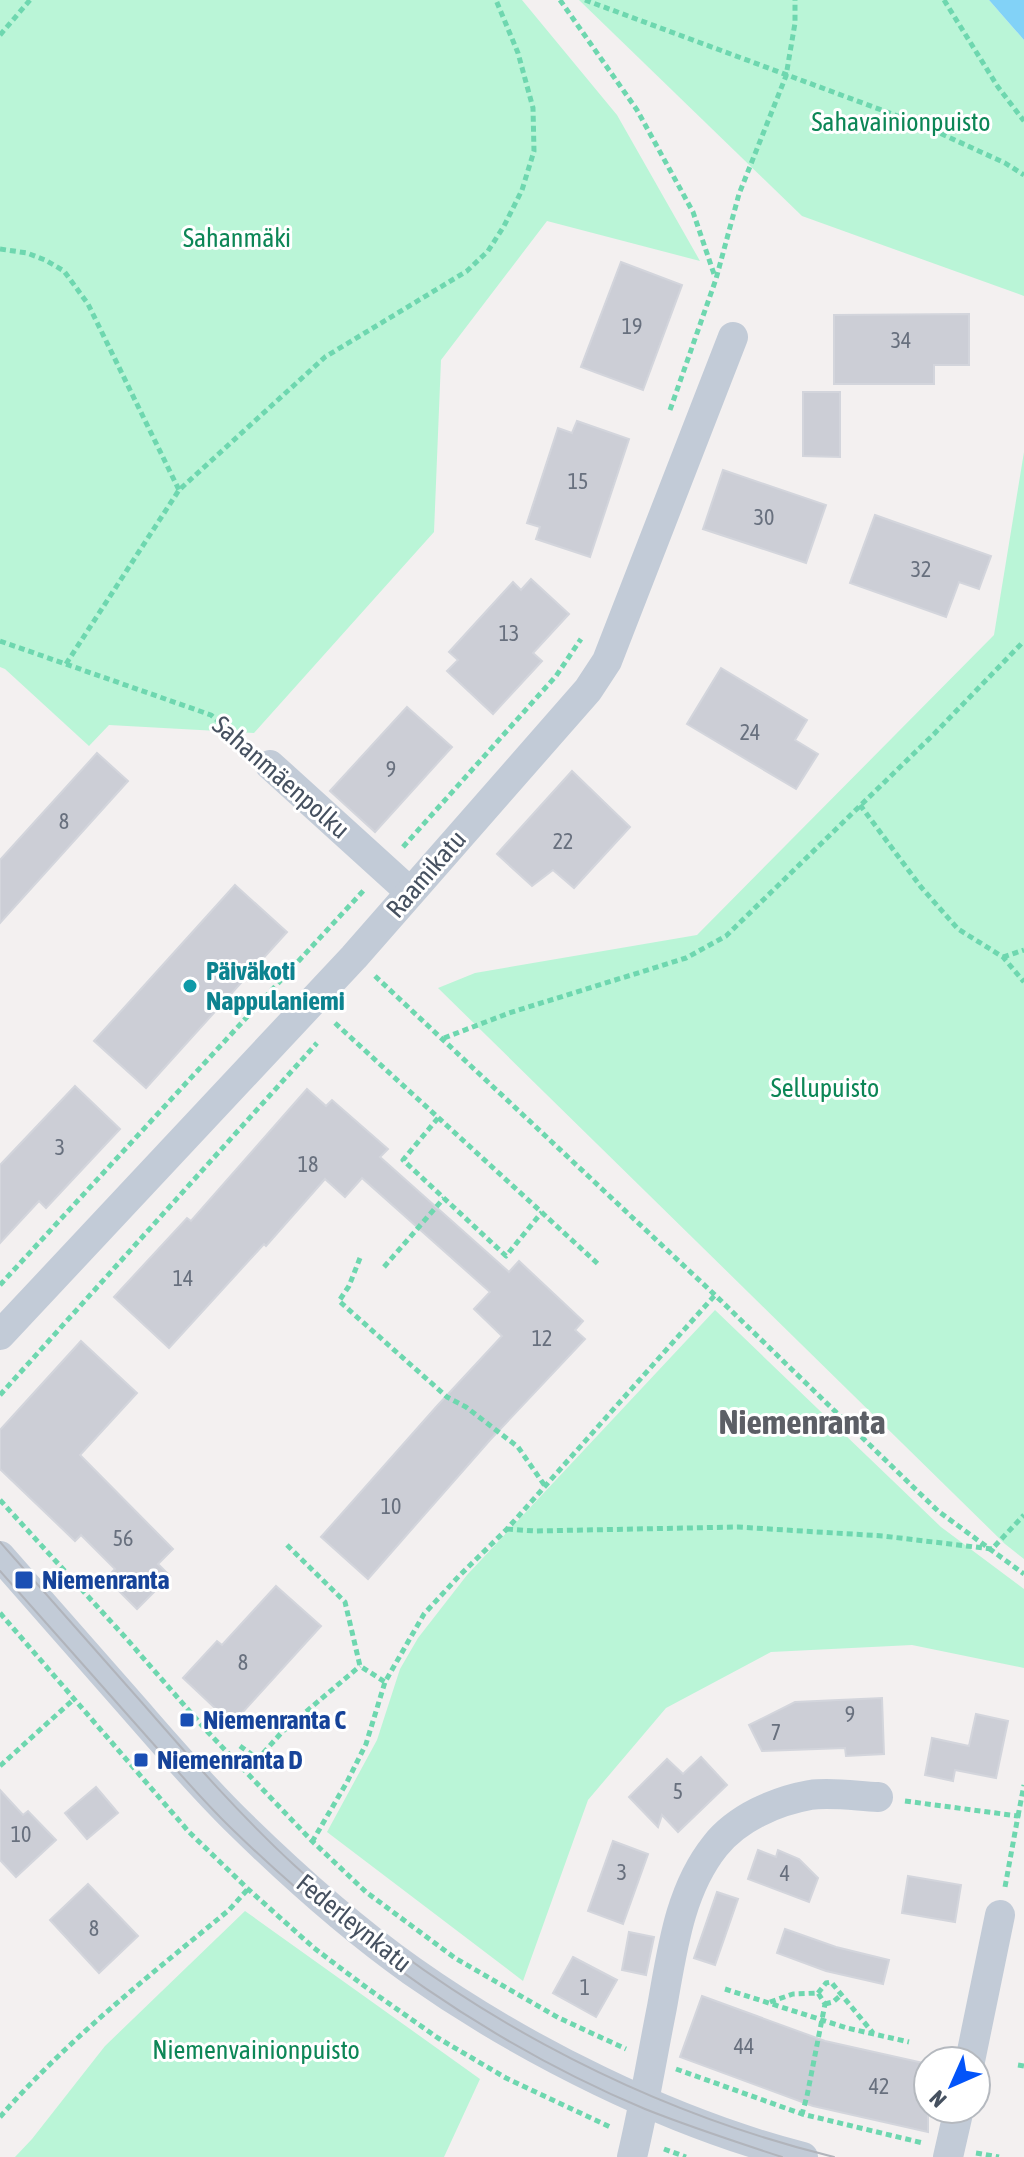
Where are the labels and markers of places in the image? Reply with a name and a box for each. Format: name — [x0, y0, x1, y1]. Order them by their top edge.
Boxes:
place label: Päiväkoti Nappulaniemi — [206, 956, 345, 1016]
marker: Päiväkoti Nappulaniemi — [181, 977, 199, 995]
place label: Niemenranta — [42, 1565, 170, 1595]
marker: Niemenranta — [13, 1569, 35, 1591]
place label: Niemenranta C — [203, 1705, 346, 1735]
marker: Niemenranta C — [178, 1711, 196, 1729]
place label: Niemenranta D — [157, 1745, 303, 1775]
marker: Niemenranta D — [132, 1751, 150, 1769]

